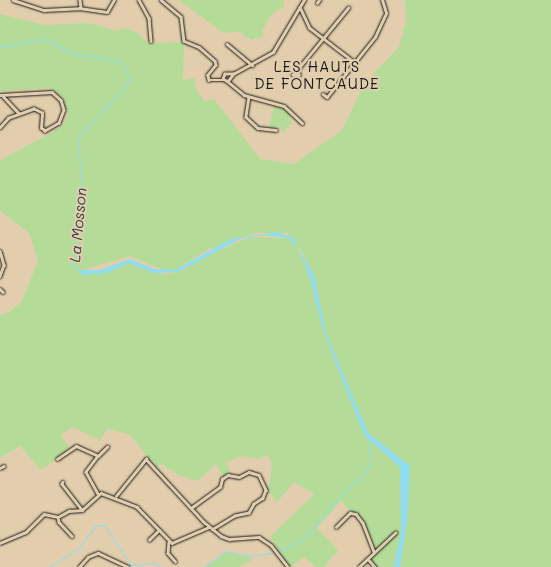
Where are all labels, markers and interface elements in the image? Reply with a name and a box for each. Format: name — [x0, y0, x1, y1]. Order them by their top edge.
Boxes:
district label: LES HAUTS DE FONTCAUDE — [253, 57, 381, 92]
water label: La Mosson — [66, 187, 90, 263]

